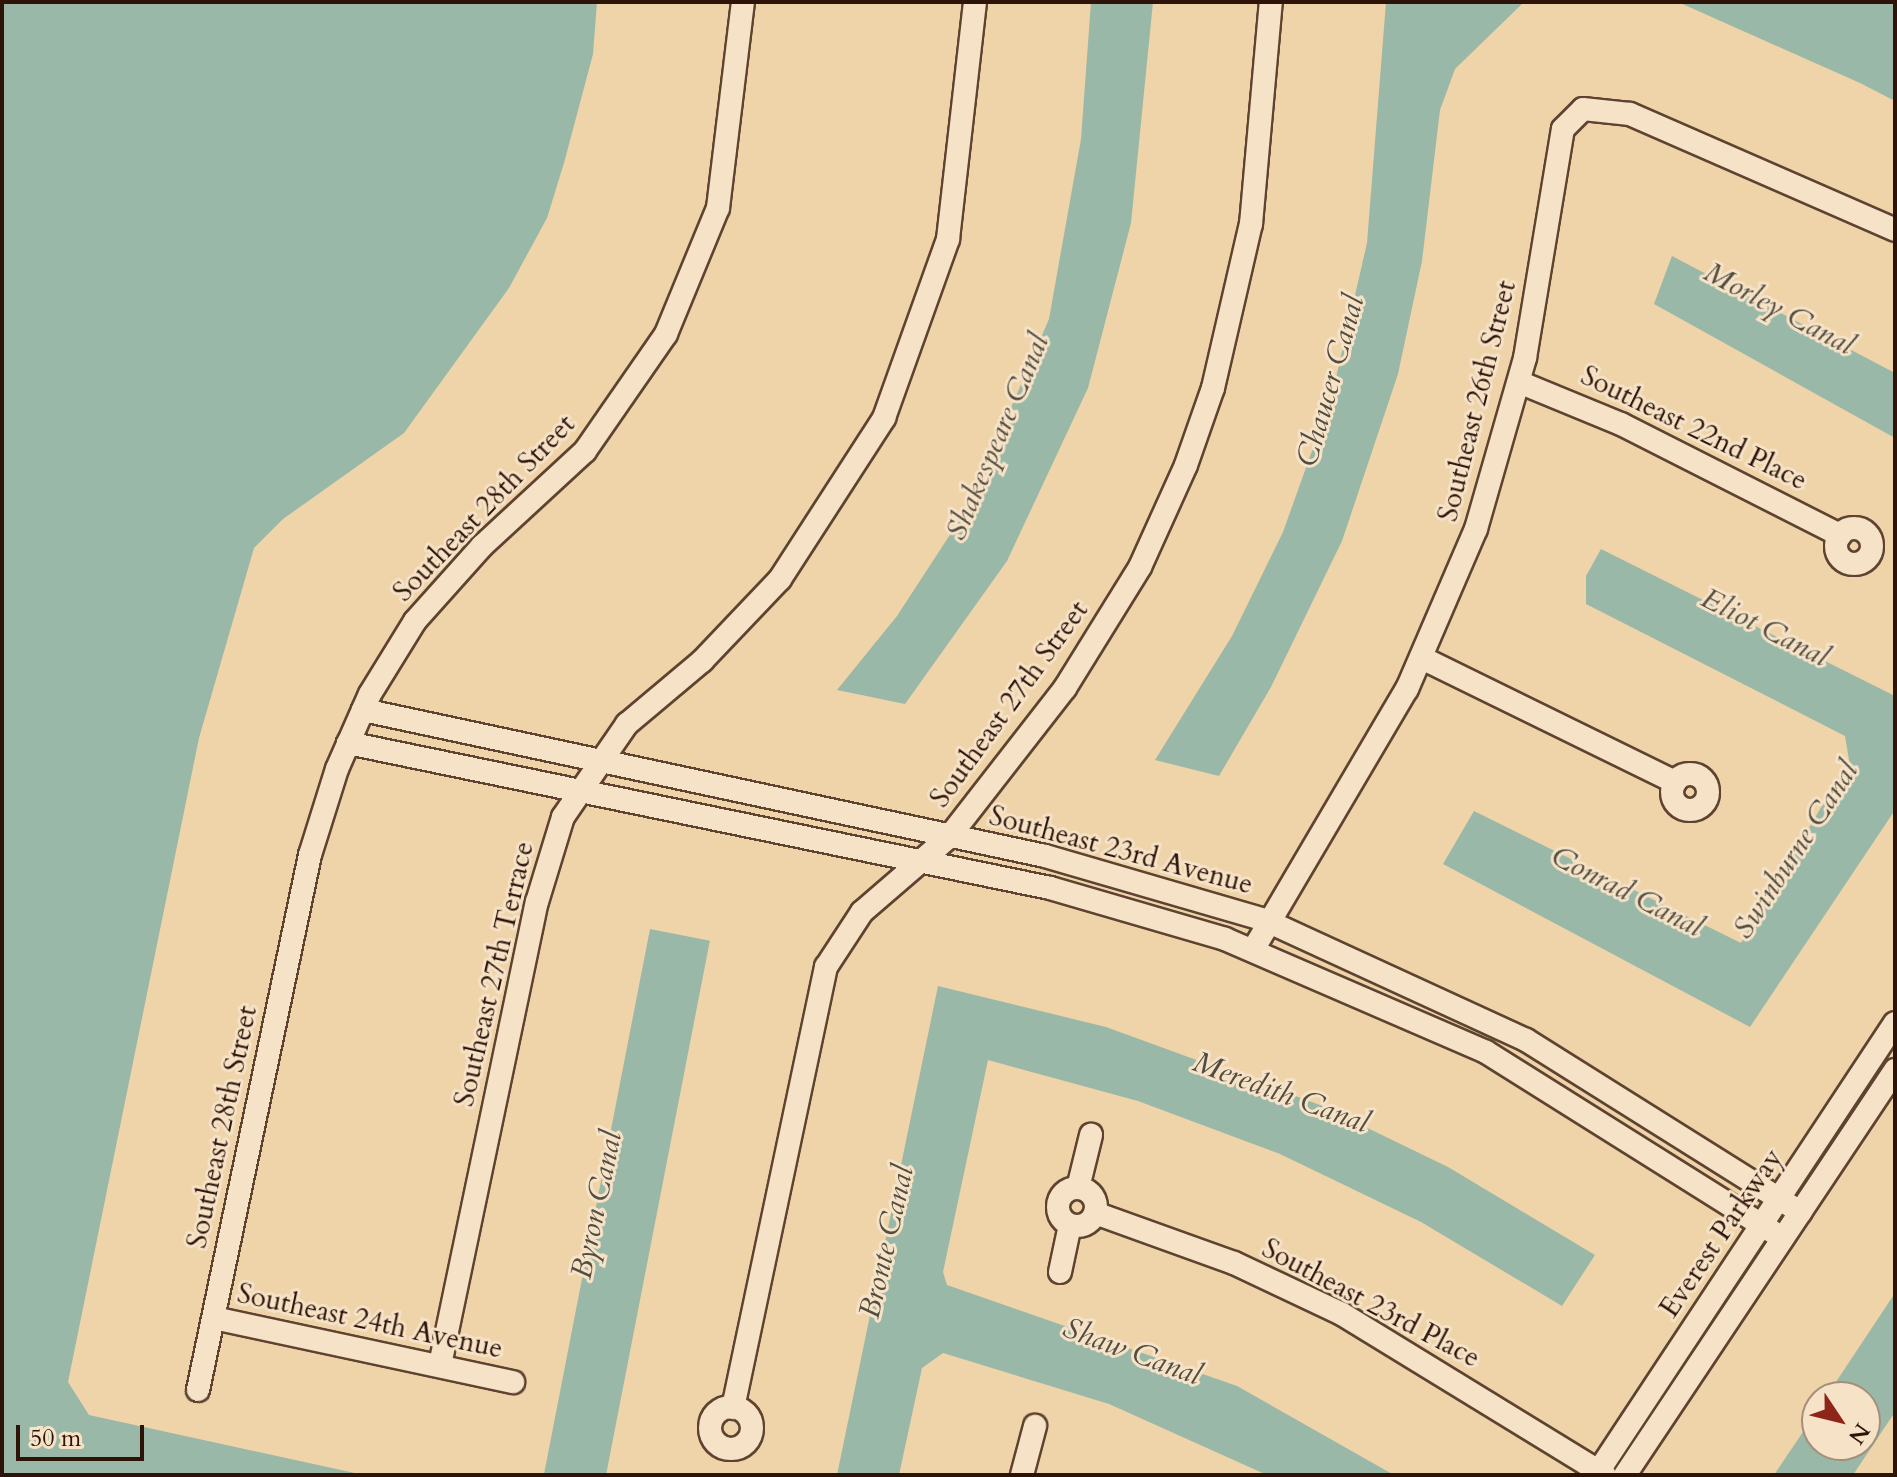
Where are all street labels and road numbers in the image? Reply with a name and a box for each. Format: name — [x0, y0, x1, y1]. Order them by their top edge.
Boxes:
street label: Southeast 26th Street — [1431, 277, 1523, 525]
street label: Southeast 22nd Place — [1575, 359, 1813, 497]
street label: Southeast 28th Street — [386, 407, 582, 609]
street label: Southeast 27th Street — [923, 594, 1095, 814]
street label: Southeast 23rd Avenue — [986, 799, 1256, 901]
street label: Southeast 27th Terrace — [447, 838, 541, 1110]
street label: Southeast 28th Street — [180, 1003, 264, 1251]
street label: Everest Parkway — [1652, 1142, 1790, 1324]
street label: Southeast 23rd Place — [1256, 1231, 1486, 1375]
street label: Southeast 24th Avenue — [234, 1276, 506, 1366]

